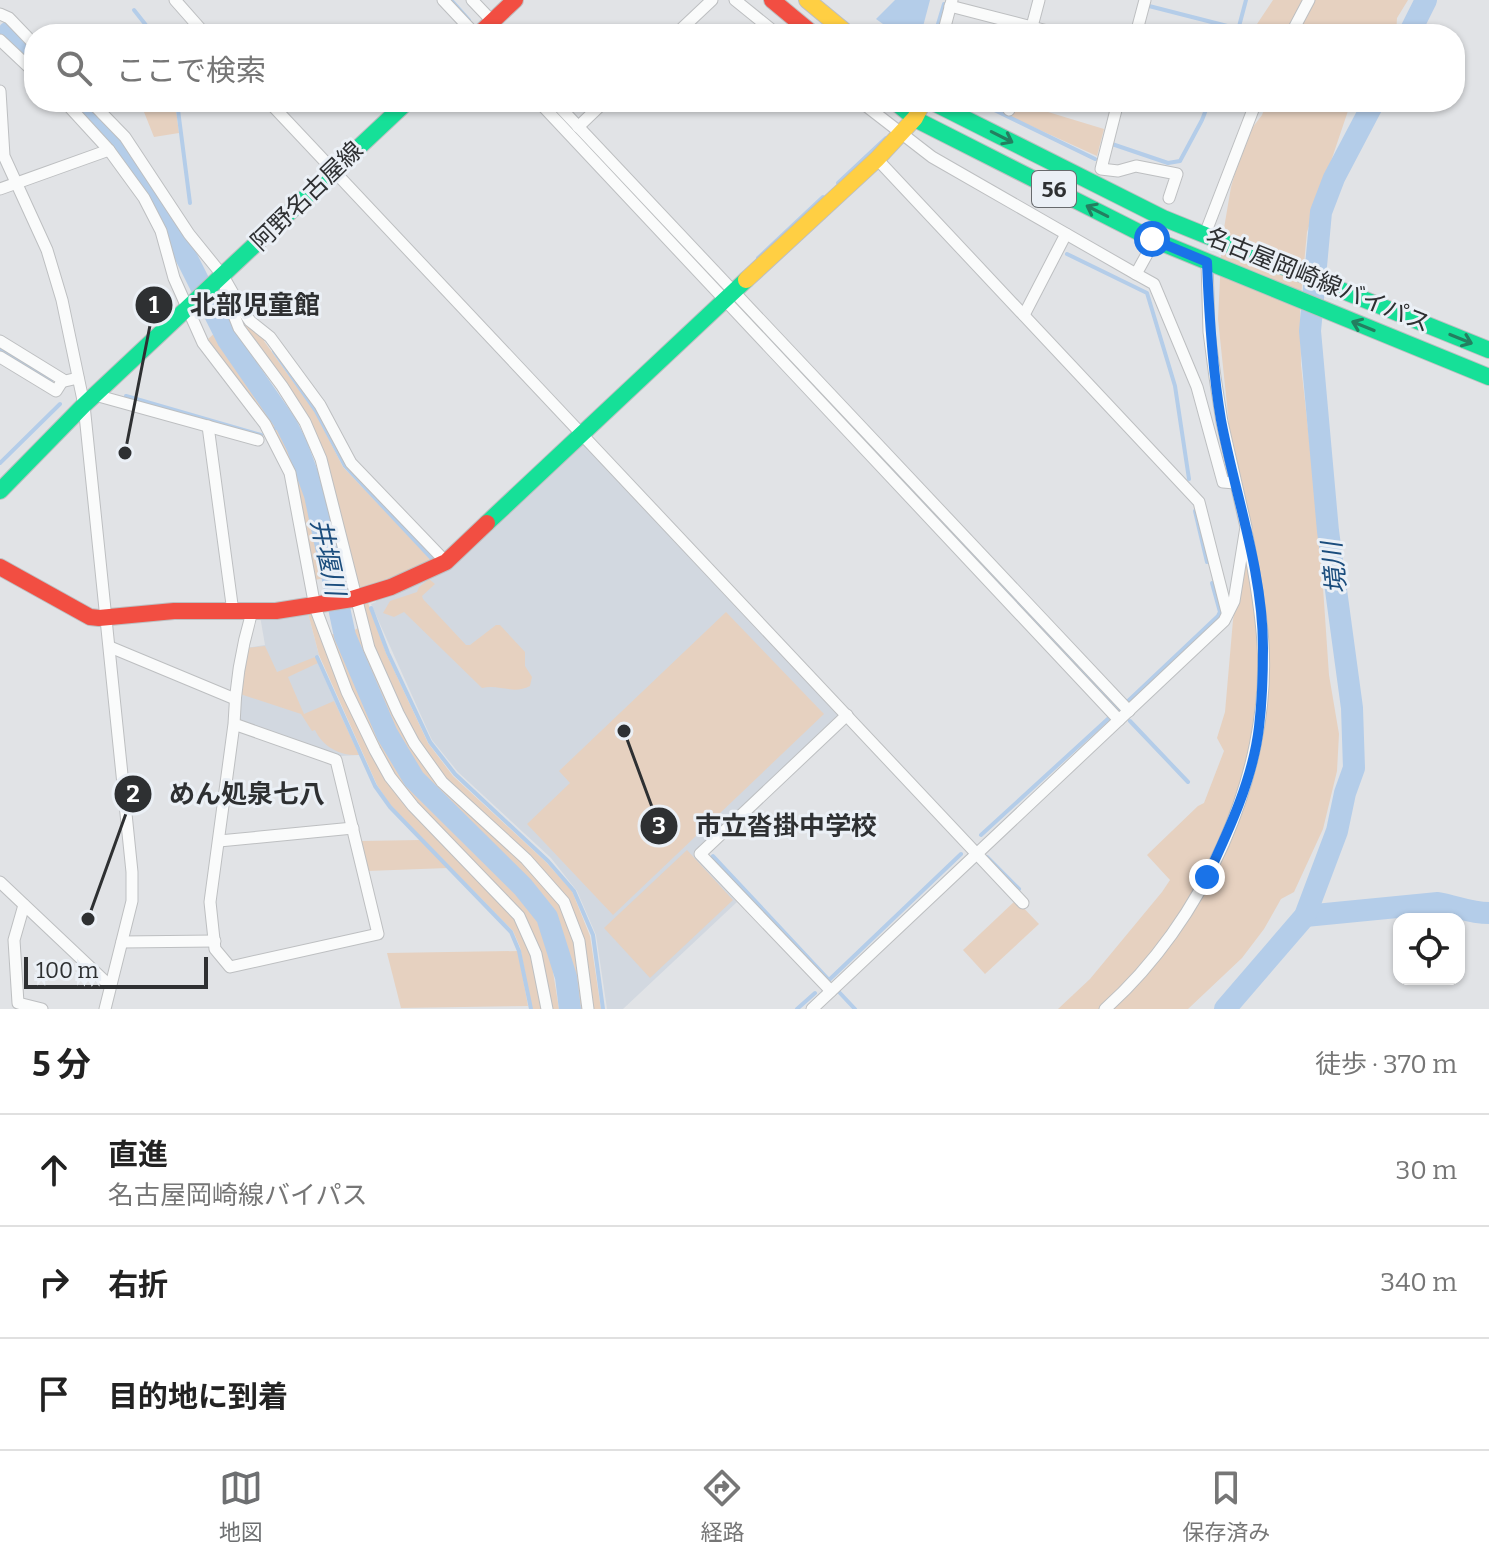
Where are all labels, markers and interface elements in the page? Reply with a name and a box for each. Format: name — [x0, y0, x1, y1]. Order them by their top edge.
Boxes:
search box — [24, 24, 1465, 112]
icon: search — [52, 46, 96, 90]
text: ここで検索 — [116, 53, 266, 89]
one-way arrow — [989, 130, 1013, 145]
street label: 阿野名古屋線 — [245, 136, 369, 256]
road number: 56 — [1032, 171, 1076, 207]
one-way arrow — [1085, 203, 1109, 218]
route start — [1134, 221, 1170, 257]
street label: 名古屋岡崎線バイパス — [1202, 222, 1434, 338]
callout: 北部児童館 — [134, 280, 336, 330]
text: 北部児童館 — [190, 290, 320, 321]
text: 1 — [149, 291, 160, 319]
one-way arrow — [1351, 318, 1376, 332]
one-way arrow — [1448, 333, 1473, 347]
water label: 井堰川 — [304, 516, 351, 601]
water label: 境川 — [1316, 537, 1353, 595]
callout: めん処泉七八 — [113, 769, 341, 819]
text: めん処泉七八 — [169, 779, 325, 810]
text: 2 — [126, 780, 140, 808]
callout: 市立沓掛中学校 — [639, 801, 893, 851]
text: 市立沓掛中学校 — [695, 811, 877, 842]
text: 3 — [652, 812, 666, 840]
route end — [1189, 859, 1225, 895]
map controls — [1393, 913, 1465, 985]
button: locate — [1393, 913, 1465, 985]
scale bar — [24, 953, 208, 989]
text: 100 m — [36, 957, 99, 984]
text: 5 分 — [32, 1044, 91, 1085]
text: 徒歩 · 370 m — [1315, 1049, 1457, 1080]
text: 直進 — [108, 1137, 168, 1173]
icon: ahead — [32, 1148, 76, 1192]
text: 30 m — [1396, 1155, 1457, 1186]
text: 名古屋岡崎線バイパス — [108, 1180, 367, 1211]
icon: right — [32, 1260, 76, 1304]
text: 右折 — [108, 1267, 168, 1303]
text: 340 m — [1380, 1267, 1457, 1298]
icon: arrive — [32, 1372, 76, 1416]
text: 目的地に到着 — [108, 1379, 288, 1415]
tab: 地図 — [219, 1466, 263, 1546]
tab: 経路 — [700, 1466, 744, 1546]
tab: 保存済み — [1182, 1466, 1270, 1546]

